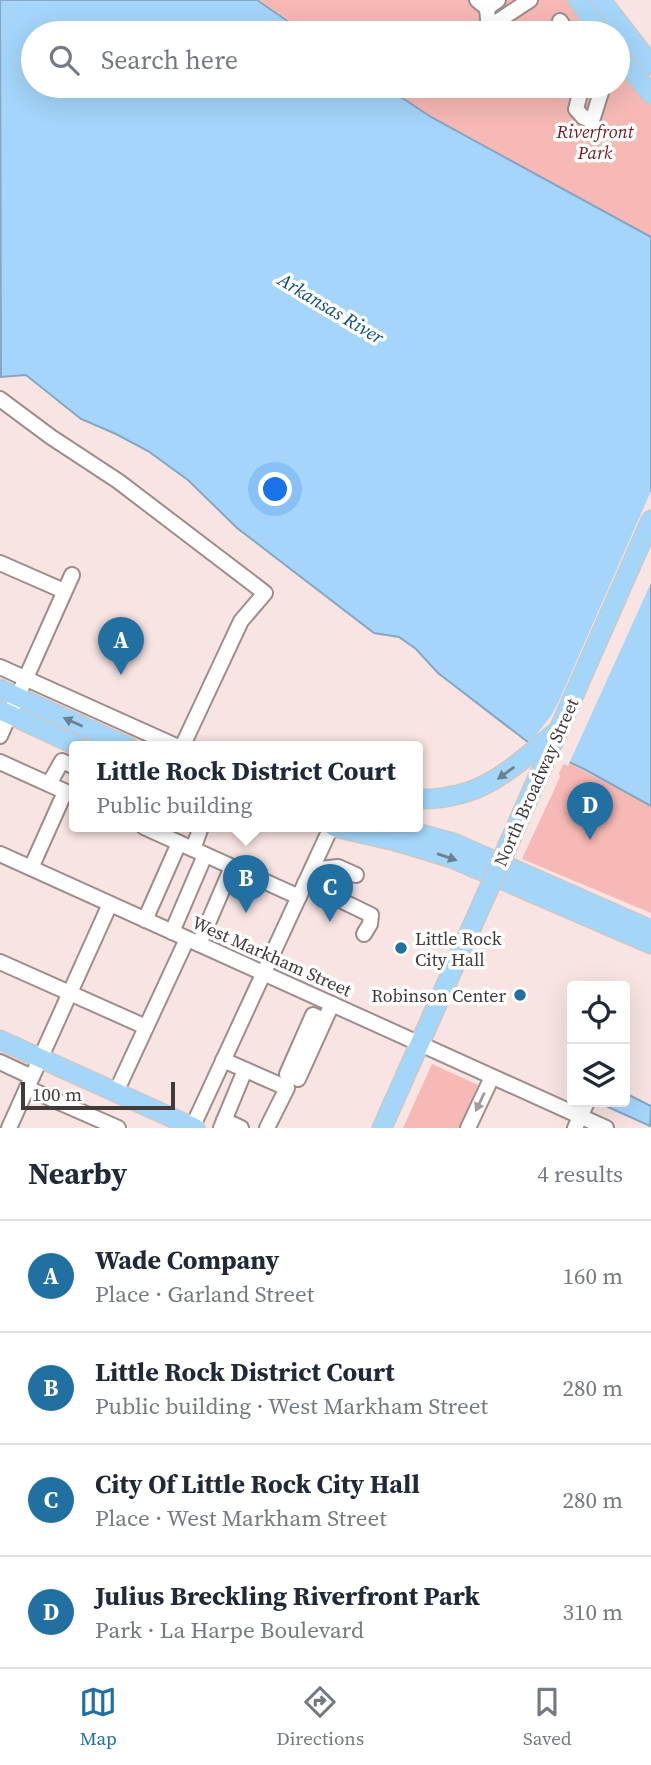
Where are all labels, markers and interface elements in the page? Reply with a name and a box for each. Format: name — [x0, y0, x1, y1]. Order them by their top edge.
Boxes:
search box — [21, 21, 630, 98]
icon: search — [45, 41, 83, 79]
text: Search here — [101, 42, 238, 78]
park label: Riverfront Park — [556, 119, 635, 165]
water label: Arkansas River — [272, 266, 390, 351]
your location — [258, 472, 292, 506]
pin: A — [98, 617, 144, 675]
street label: North Broadway Street — [488, 694, 584, 870]
one-way arrow — [63, 716, 83, 728]
popup — [69, 741, 423, 832]
text: Little Rock District Court — [96, 753, 396, 789]
one-way arrow — [497, 765, 515, 779]
pin: D — [567, 782, 613, 840]
text: Public building — [96, 789, 252, 821]
one-way arrow — [436, 852, 457, 863]
pin: B — [223, 855, 269, 913]
pin: C — [307, 864, 353, 922]
street label: West Markham Street — [188, 910, 356, 1002]
place label: Little Rock City Hall — [415, 926, 502, 972]
marker: Little Rock City Hall — [393, 940, 409, 956]
map controls — [567, 981, 630, 1107]
button: locate — [567, 981, 630, 1044]
place label: Robinson Center — [371, 983, 506, 1008]
marker: Robinson Center — [512, 987, 528, 1003]
button: layers — [567, 1044, 630, 1107]
scale bar — [21, 1079, 175, 1111]
text: 100 m — [32, 1081, 82, 1107]
one-way arrow — [474, 1092, 486, 1112]
text: Nearby — [28, 1153, 127, 1194]
text: 4 results — [537, 1158, 623, 1190]
text: Wade Company — [95, 1242, 279, 1278]
text: A — [43, 1260, 59, 1292]
text: 160 m — [562, 1260, 623, 1292]
text: Place · Garland Street — [95, 1278, 314, 1310]
text: Little Rock District Court — [95, 1354, 394, 1390]
text: B — [44, 1372, 58, 1404]
text: 280 m — [562, 1372, 623, 1404]
text: Public building · West Markham Street — [95, 1390, 488, 1422]
text: City Of Little Rock City Hall — [95, 1466, 420, 1502]
text: C — [44, 1484, 58, 1516]
text: 280 m — [562, 1484, 623, 1516]
text: Place · West Markham Street — [95, 1502, 387, 1534]
text: Julius Breckling Riverfront Park — [95, 1578, 480, 1614]
text: D — [43, 1596, 59, 1628]
text: 310 m — [562, 1596, 623, 1628]
text: Park · La Harpe Boulevard — [95, 1614, 364, 1646]
tab: Map — [79, 1683, 117, 1751]
tab: Directions — [276, 1683, 364, 1751]
tab: Saved — [523, 1683, 572, 1751]

